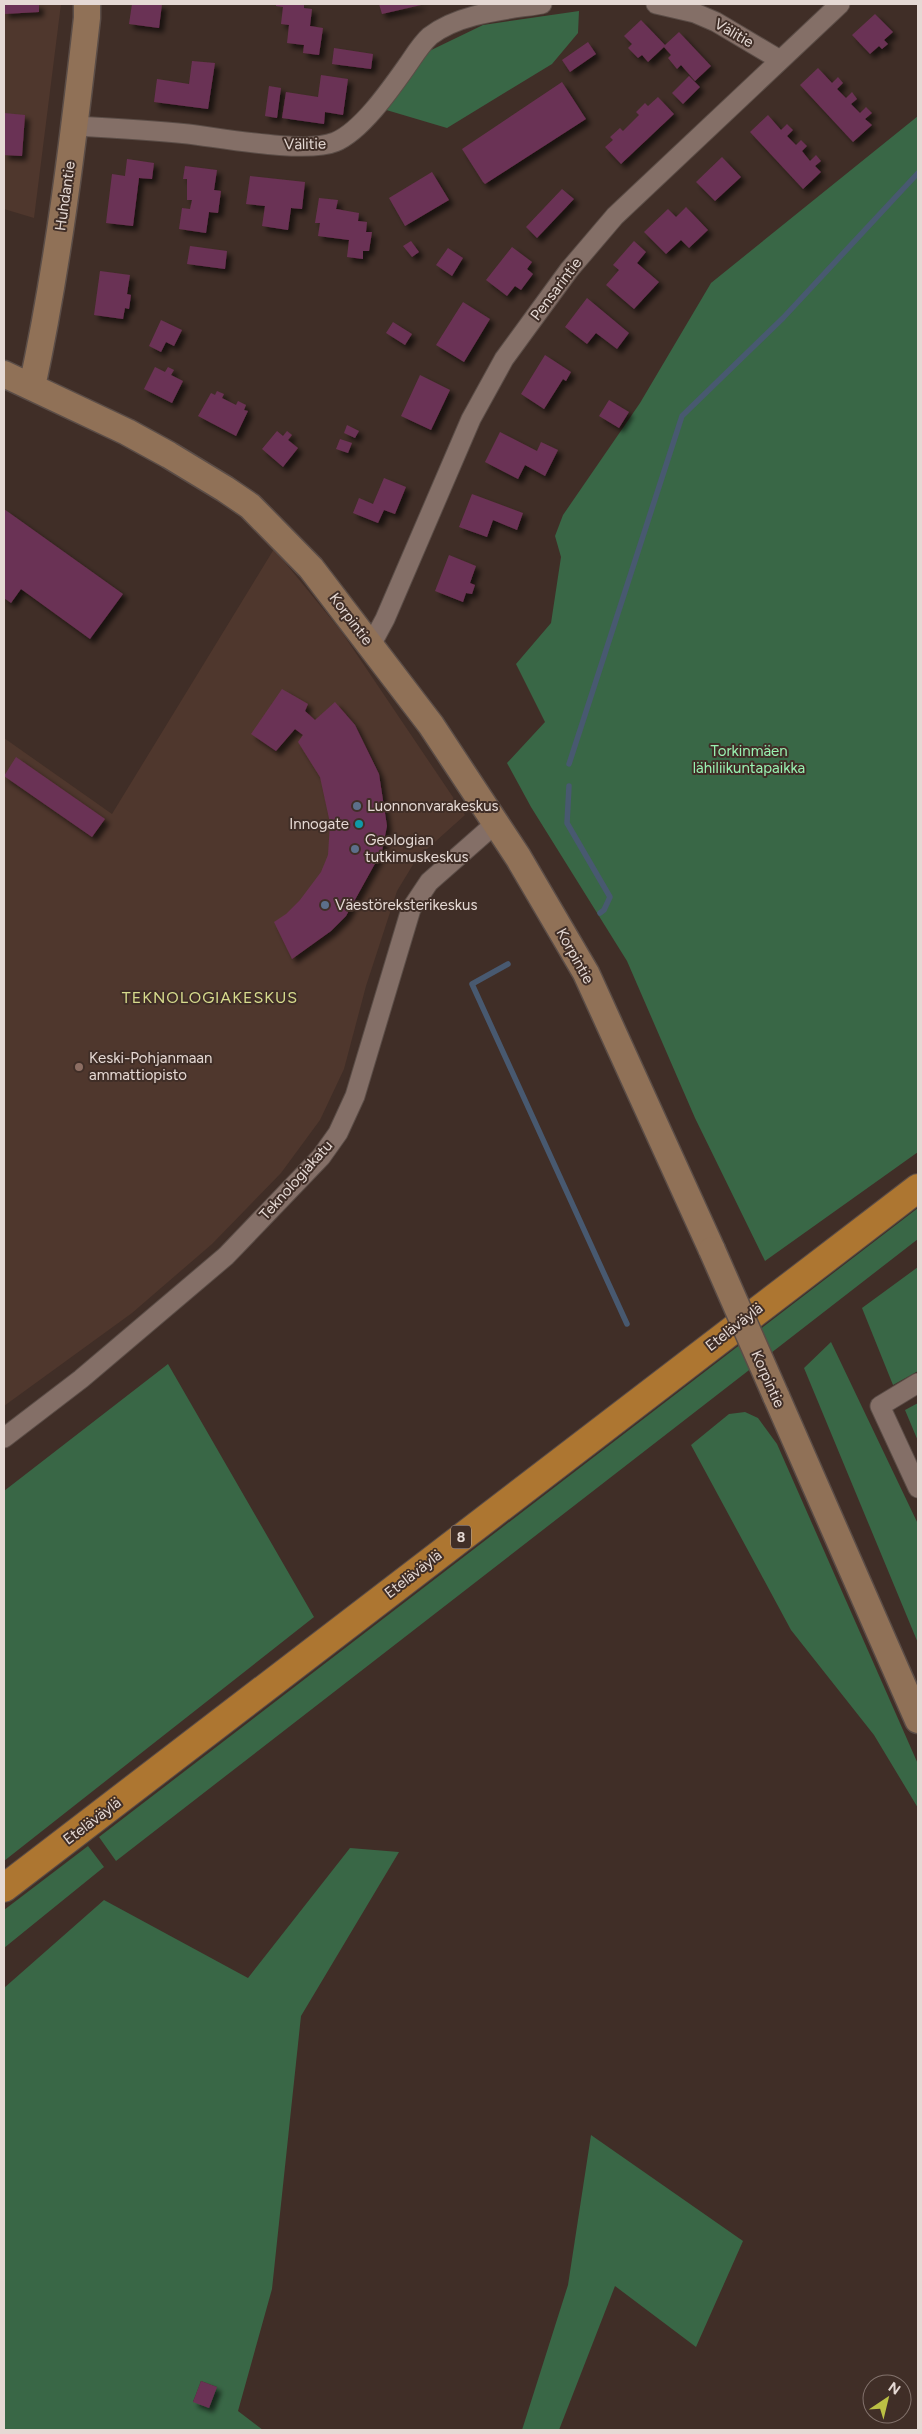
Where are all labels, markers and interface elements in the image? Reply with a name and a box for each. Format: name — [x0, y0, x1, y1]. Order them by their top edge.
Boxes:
street label: Välitie — [711, 15, 757, 51]
street label: Välitie — [284, 135, 326, 153]
street label: Huhdantie — [51, 160, 79, 232]
street label: Pensarintie — [527, 254, 585, 324]
street label: Korpintie — [325, 589, 377, 649]
park label: Torkinmäen lähiliikuntapaikka — [693, 742, 805, 777]
place label: Luonnonvarakeskus — [367, 797, 499, 815]
marker: Luonnonvarakeskus — [351, 800, 363, 812]
place label: Innogate — [289, 815, 349, 833]
marker: Innogate — [353, 818, 365, 830]
place label: Geologian tutkimuskeskus — [365, 831, 469, 866]
marker: Geologian tutkimuskeskus — [349, 843, 361, 855]
place label: Väestöreksterikeskus — [335, 896, 477, 914]
marker: Väestöreksterikeskus — [319, 899, 331, 911]
street label: Korpintie — [552, 925, 598, 987]
district label: TEKNOLOGIAKESKUS — [122, 988, 298, 1007]
place label: Keski-Pohjanmaan ammattiopisto — [89, 1049, 212, 1084]
marker: Keski-Pohjanmaan ammattiopisto — [73, 1061, 85, 1073]
street label: Teknologiakatu — [256, 1137, 336, 1223]
street label: Eteläväylä — [702, 1299, 766, 1355]
street label: Korpintie — [747, 1348, 789, 1410]
road number: 8 — [451, 1525, 471, 1548]
street label: Eteläväylä — [381, 1546, 445, 1602]
street label: Eteläväylä — [60, 1793, 124, 1849]
north arrow — [862, 2374, 912, 2424]
text: N — [885, 2379, 903, 2399]

